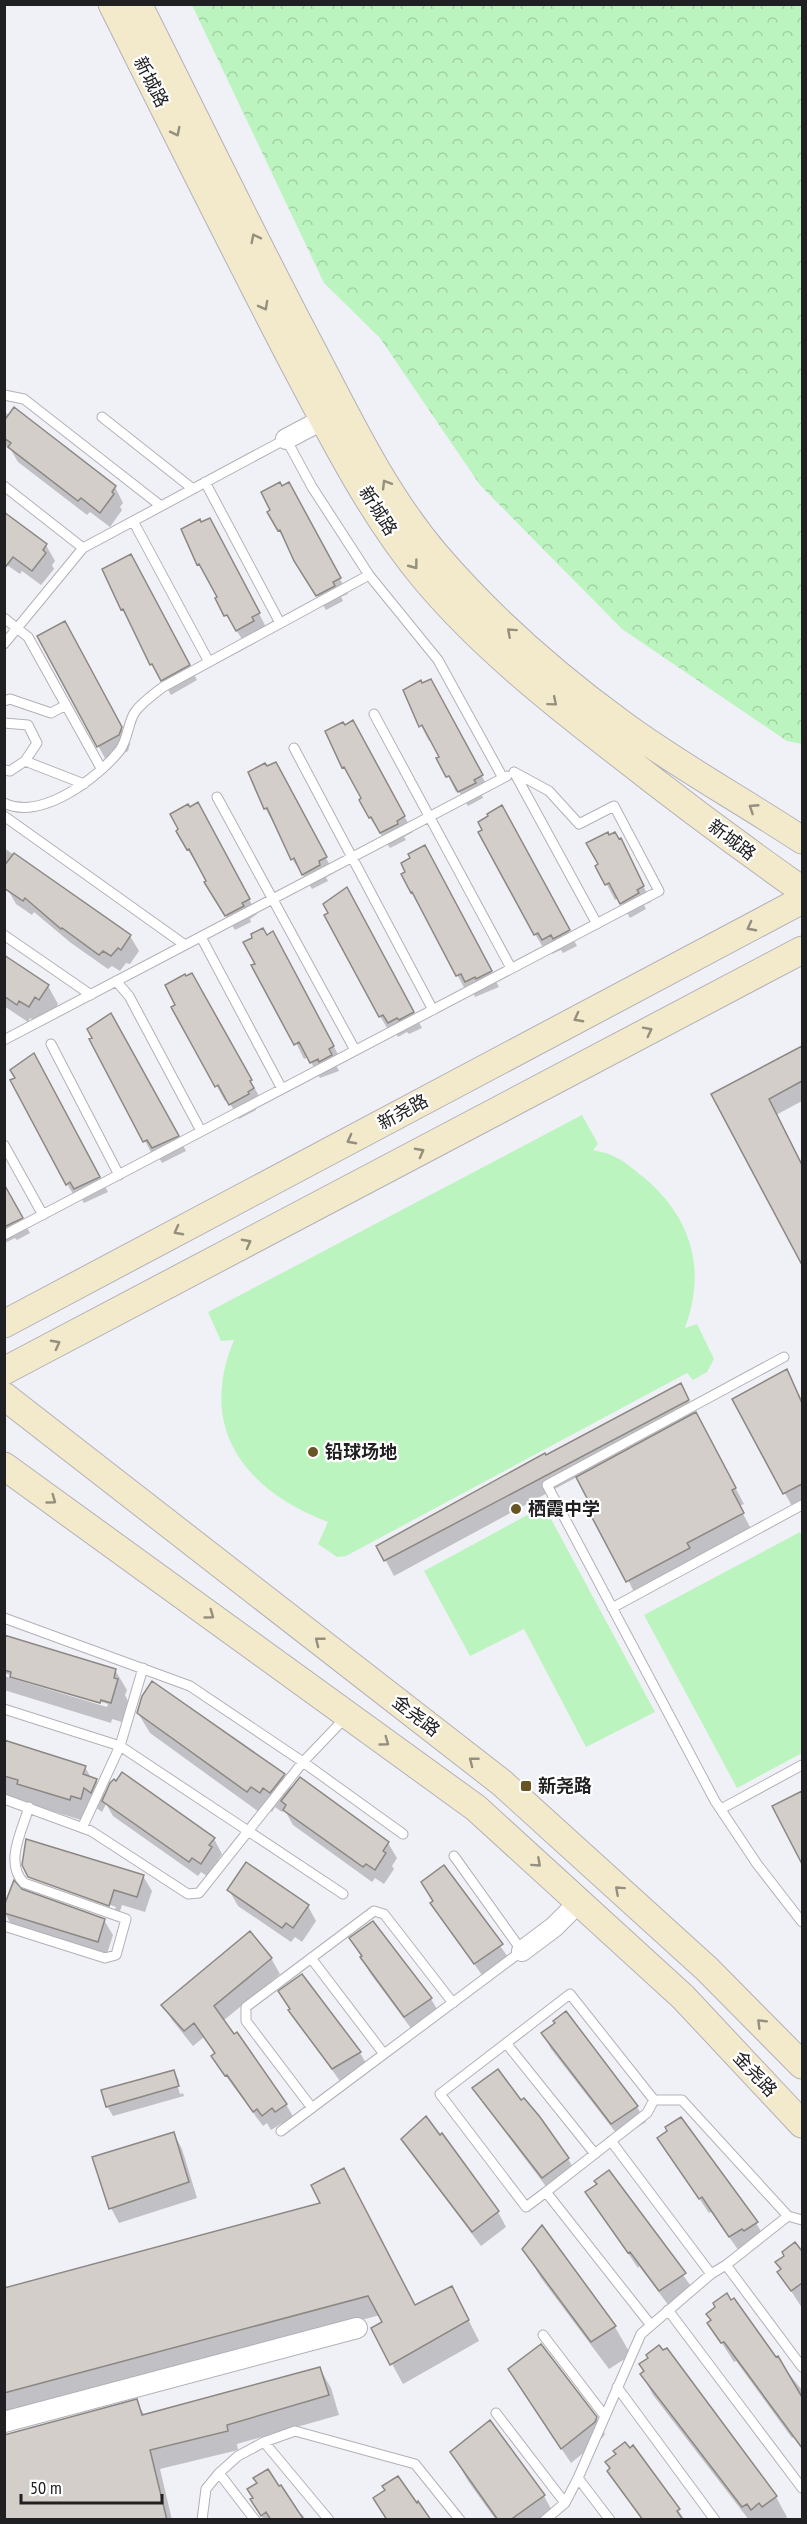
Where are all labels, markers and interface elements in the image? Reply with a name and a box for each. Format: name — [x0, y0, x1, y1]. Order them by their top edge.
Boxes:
street label: 新城路 — [129, 52, 174, 111]
one-way arrow — [169, 125, 180, 136]
one-way arrow — [251, 233, 262, 244]
one-way arrow — [257, 300, 268, 310]
one-way arrow — [382, 480, 393, 490]
street label: 新城路 — [354, 482, 402, 540]
one-way arrow — [407, 558, 418, 569]
one-way arrow — [507, 628, 518, 639]
one-way arrow — [546, 695, 557, 706]
one-way arrow — [749, 804, 759, 816]
street label: 新城路 — [704, 814, 761, 865]
one-way arrow — [746, 920, 757, 931]
one-way arrow — [574, 1011, 584, 1022]
one-way arrow — [641, 1027, 652, 1038]
street label: 新尧路 — [374, 1089, 432, 1134]
one-way arrow — [346, 1133, 357, 1144]
one-way arrow — [413, 1147, 424, 1159]
one-way arrow — [174, 1224, 185, 1235]
one-way arrow — [241, 1239, 251, 1250]
one-way arrow — [50, 1340, 61, 1351]
place label: 铅球场地 — [325, 1440, 397, 1463]
marker: 铅球场地 — [306, 1445, 320, 1459]
one-way arrow — [45, 1493, 56, 1504]
place label: 栖霞中学 — [528, 1497, 600, 1520]
marker: 栖霞中学 — [509, 1502, 523, 1516]
one-way arrow — [203, 1608, 214, 1619]
one-way arrow — [315, 1637, 326, 1648]
street label: 金尧路 — [388, 1690, 445, 1741]
one-way arrow — [378, 1734, 389, 1745]
one-way arrow — [469, 1757, 480, 1768]
place label: 新尧路 — [538, 1774, 592, 1797]
marker: 新尧路 — [519, 1779, 533, 1793]
one-way arrow — [530, 1856, 541, 1867]
one-way arrow — [616, 1886, 626, 1897]
one-way arrow — [758, 2020, 769, 2031]
street label: 金尧路 — [729, 2046, 782, 2101]
scale bar — [21, 2467, 162, 2505]
text: 50 m — [30, 2476, 62, 2499]

